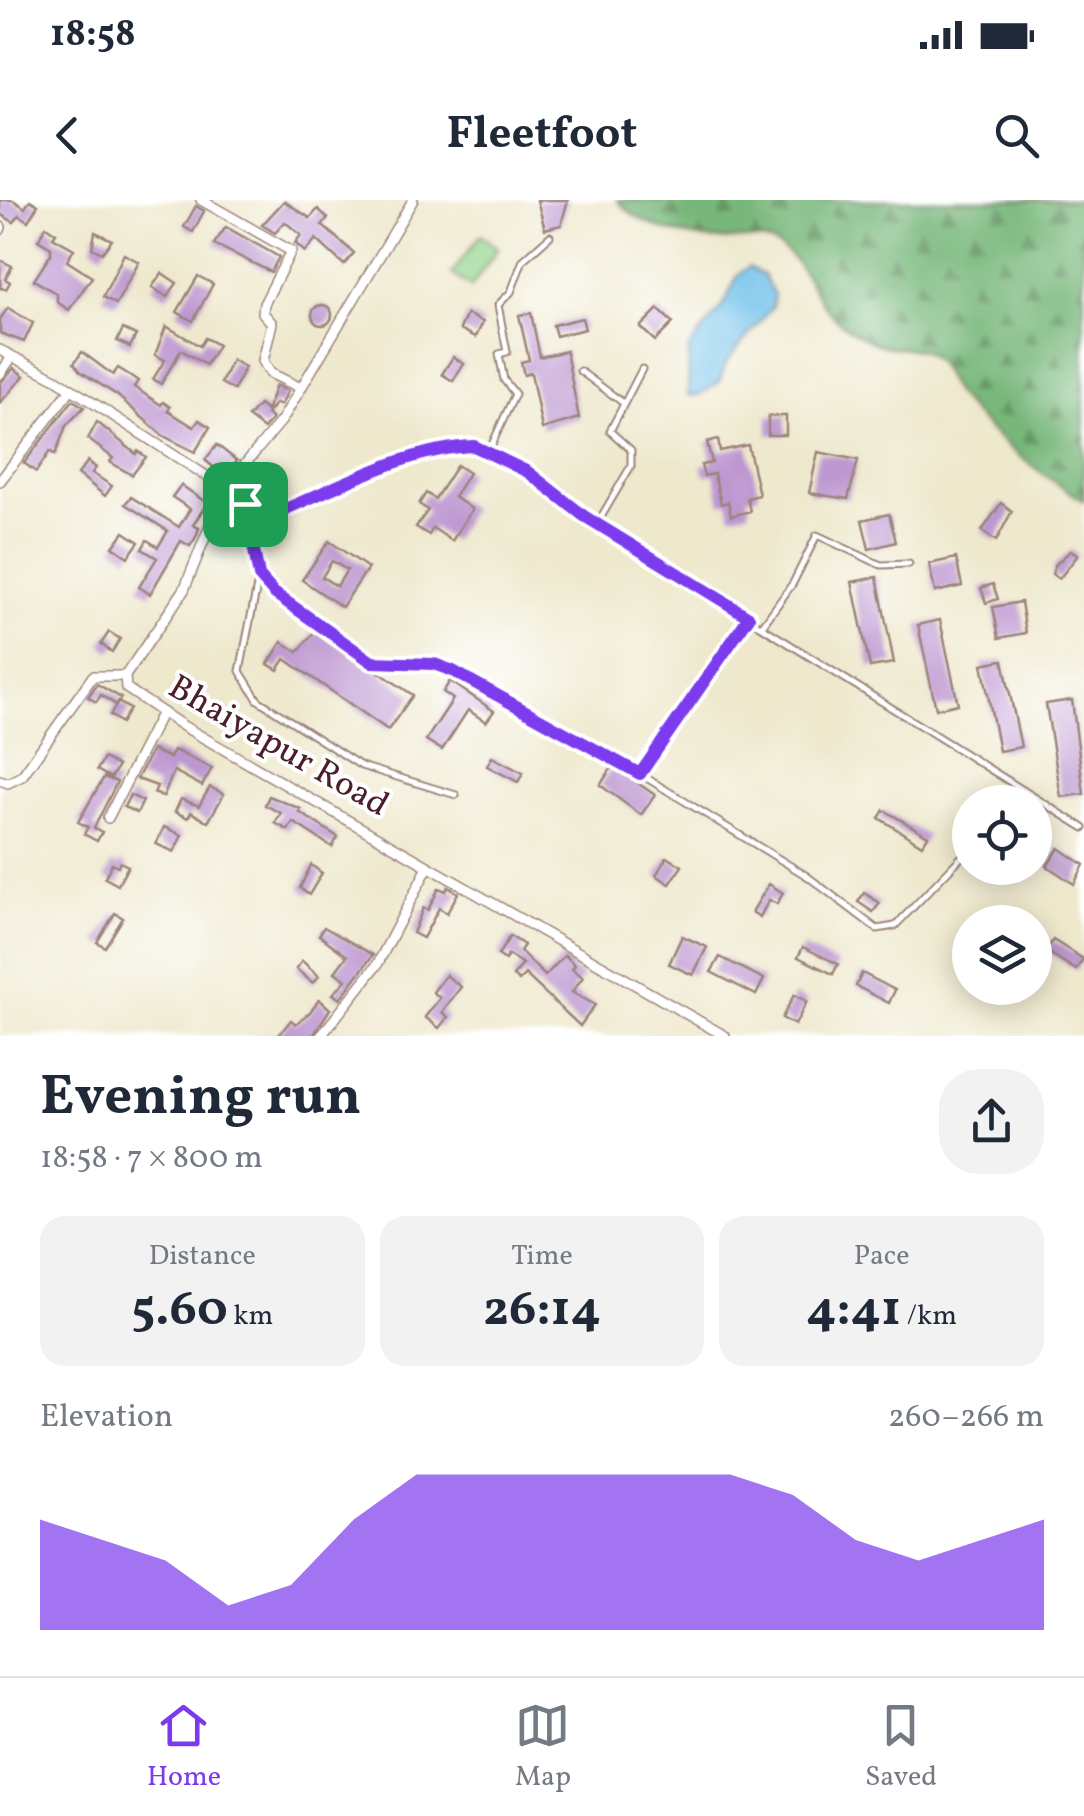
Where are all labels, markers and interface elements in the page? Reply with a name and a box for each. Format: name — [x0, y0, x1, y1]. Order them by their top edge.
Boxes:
text: 18:58 — [50, 9, 136, 62]
text: Fleetfoot — [447, 104, 637, 167]
icon: back — [40, 108, 95, 163]
icon: search — [989, 108, 1044, 163]
pin — [203, 462, 288, 547]
icon: arrive — [218, 477, 273, 532]
street label: Bhaiyapur Road — [159, 664, 397, 830]
map controls — [952, 785, 1052, 1005]
button: locate — [952, 785, 1052, 885]
button: layers — [952, 905, 1052, 1005]
text: Evening run — [40, 1061, 361, 1137]
button: share — [939, 1069, 1044, 1174]
text: 18:58 · 7 × 800 m — [40, 1137, 263, 1181]
text: Distance — [149, 1237, 256, 1276]
text: Time — [511, 1237, 573, 1276]
text: Pace — [854, 1237, 910, 1276]
text: 5.60 — [131, 1276, 228, 1346]
text: 26:14 — [483, 1276, 601, 1346]
text: 4:41 — [806, 1276, 901, 1346]
text: km — [228, 1297, 273, 1336]
text: /km — [901, 1297, 957, 1336]
text: Elevation — [40, 1396, 173, 1440]
text: 260–266 m — [888, 1396, 1044, 1440]
tab: Home — [147, 1698, 221, 1797]
tab: Map — [515, 1698, 571, 1797]
tab: Saved — [865, 1698, 937, 1797]

